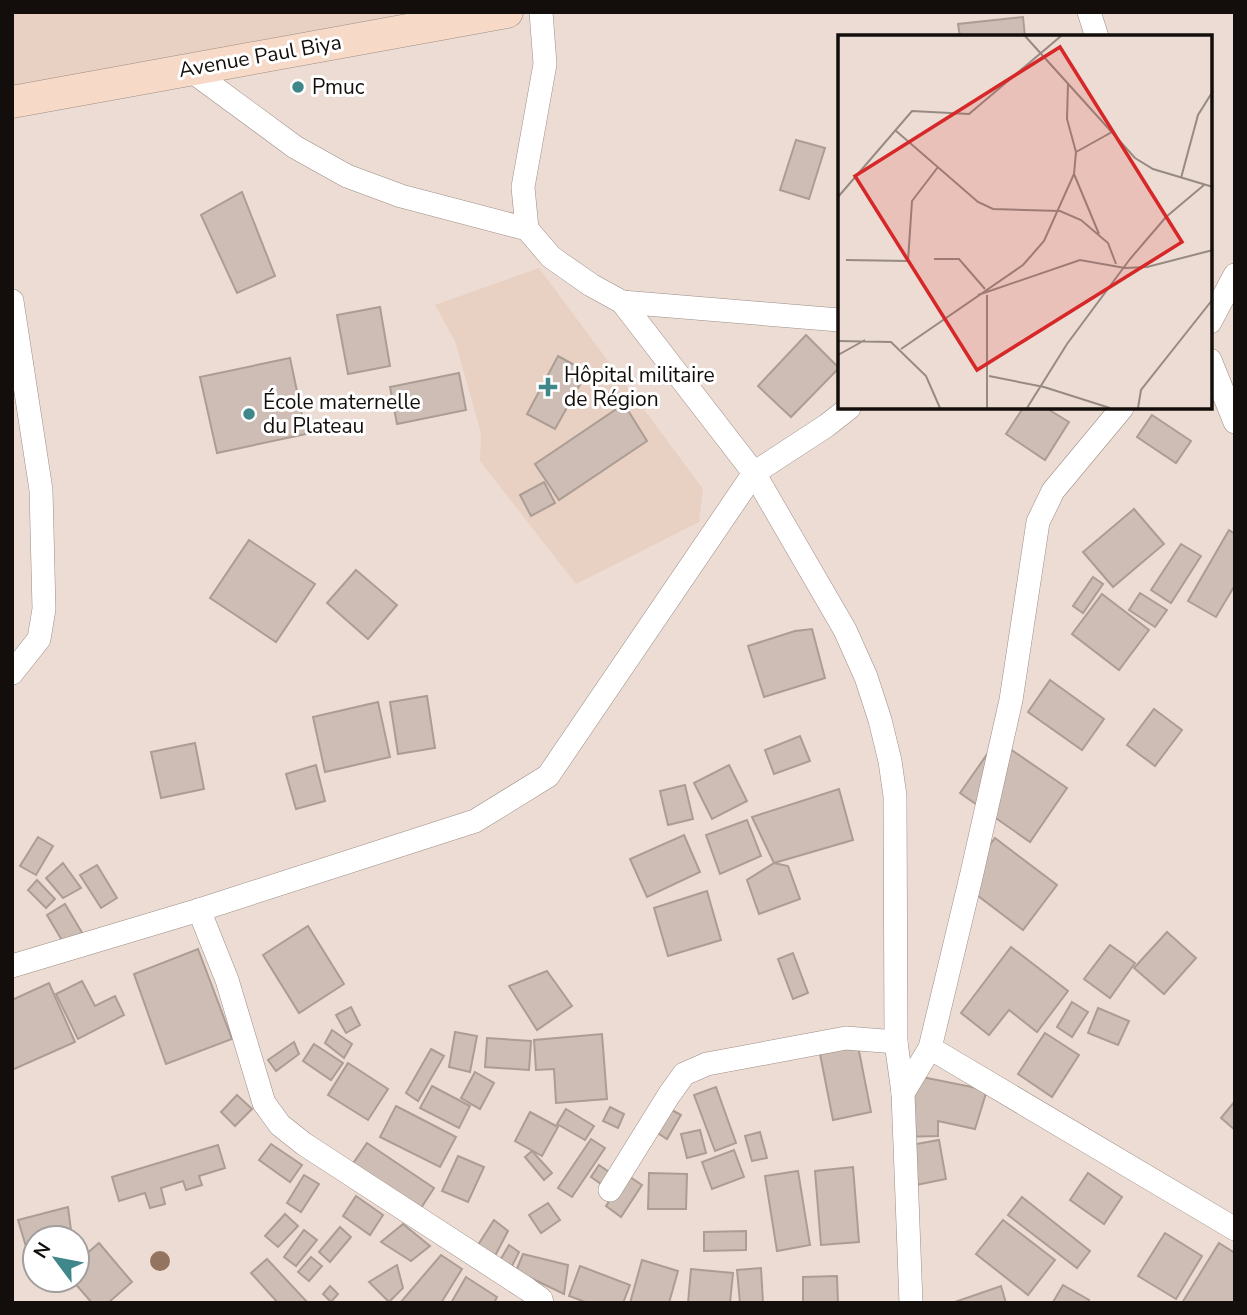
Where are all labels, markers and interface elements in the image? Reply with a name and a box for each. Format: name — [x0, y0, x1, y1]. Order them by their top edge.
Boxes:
street label: Avenue Paul Biya — [176, 28, 344, 84]
inset map — [838, 35, 1212, 410]
place label: Pmuc — [312, 73, 365, 101]
marker: Pmuc — [290, 79, 306, 95]
place label: Hôpital militaire de Région — [564, 361, 715, 413]
marker: Hôpital militaire de Région — [538, 377, 558, 397]
place label: École maternelle du Plateau — [263, 388, 421, 440]
marker: École maternelle du Plateau — [241, 406, 257, 422]
north arrow — [21, 1224, 91, 1294]
text: N — [28, 1238, 57, 1263]

